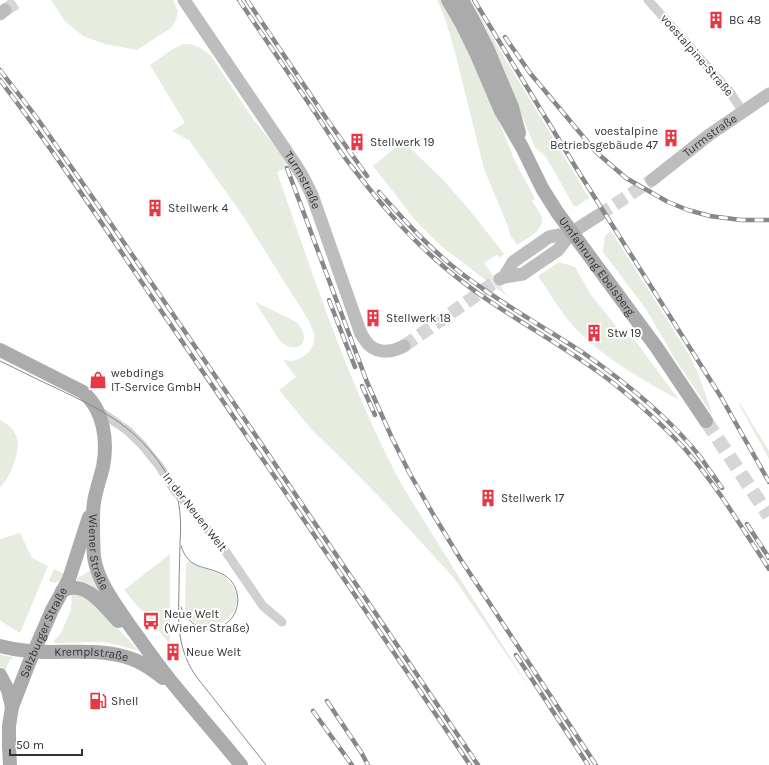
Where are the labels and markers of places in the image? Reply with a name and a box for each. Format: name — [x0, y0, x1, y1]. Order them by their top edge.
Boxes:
building icon: BG 48 — [706, 10, 726, 30]
place label: BG 48 — [729, 13, 761, 27]
place label: voestalpine Betriebsgebäude 47 — [550, 124, 658, 152]
building icon: voestalpine Betriebsgebäude 47 — [661, 128, 681, 148]
building icon: Stellwerk 19 — [347, 132, 367, 152]
place label: Stellwerk 19 — [370, 135, 434, 149]
building icon: Stellwerk 4 — [145, 198, 165, 218]
place label: Stellwerk 4 — [168, 201, 228, 215]
building icon: Stellwerk 18 — [363, 308, 383, 328]
place label: Stellwerk 18 — [386, 311, 451, 325]
building icon: Stw 19 — [584, 323, 604, 343]
place label: Stw 19 — [607, 326, 641, 340]
place label: webdings IT-Service GmbH — [111, 366, 201, 394]
shop icon: webdings IT-Service GmbH — [88, 370, 108, 390]
building icon: Stellwerk 17 — [478, 488, 498, 508]
place label: Stellwerk 17 — [501, 491, 564, 505]
place label: Neue Welt (Wiener Straße) — [164, 607, 250, 635]
bus stop icon: Neue Welt (Wiener Straße) — [141, 611, 161, 631]
building icon: Neue Welt — [163, 642, 183, 662]
place label: Neue Welt — [186, 645, 242, 659]
fuel station icon: Shell — [88, 691, 108, 711]
place label: Shell — [111, 694, 138, 708]

